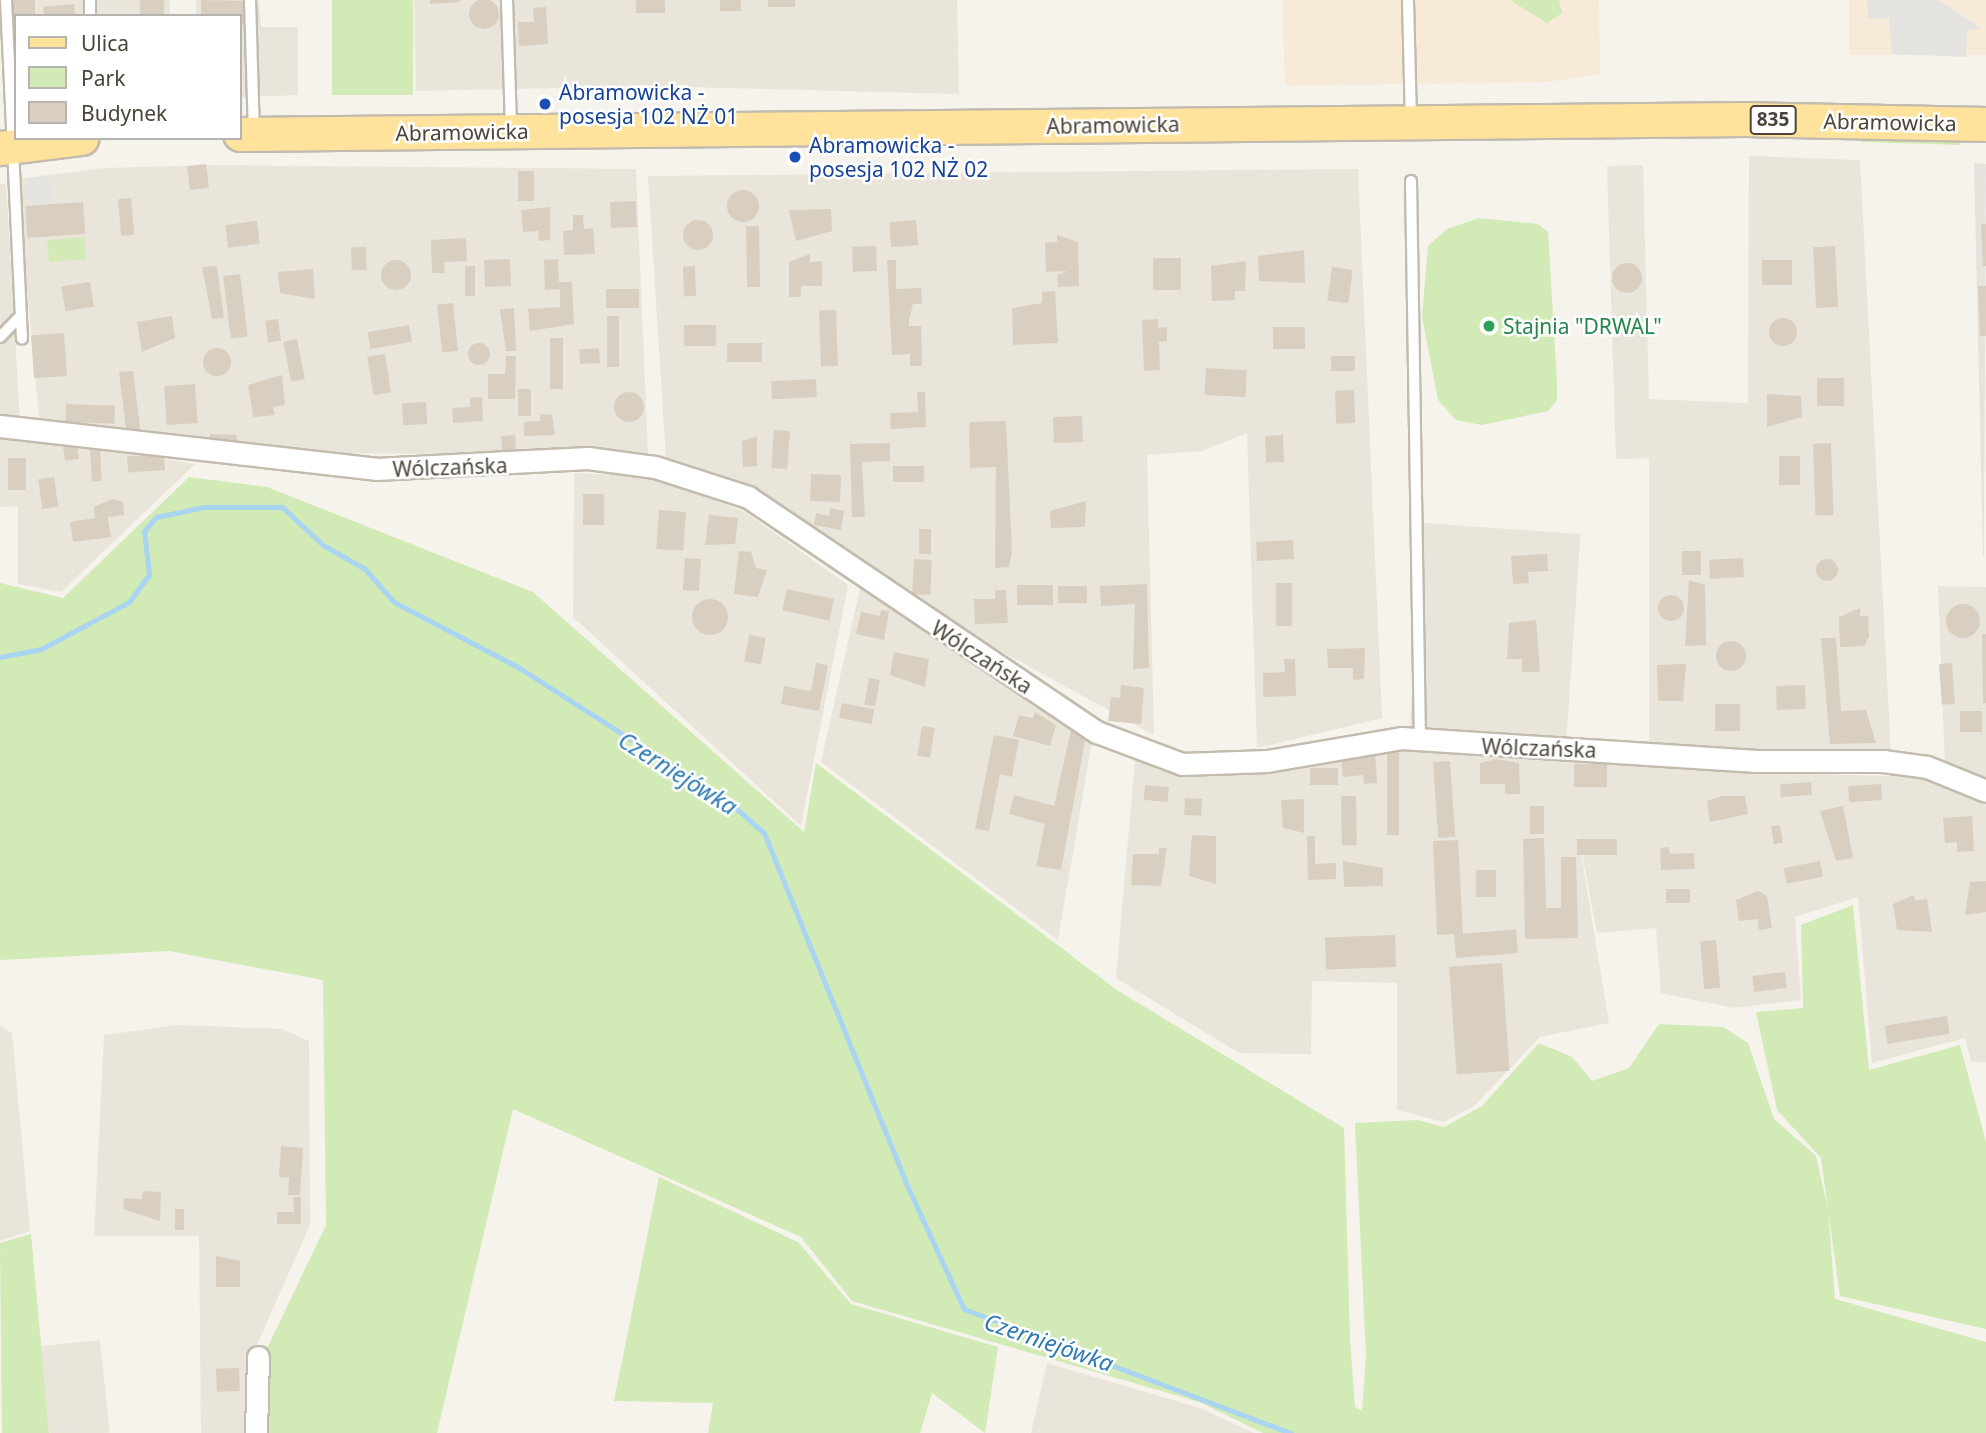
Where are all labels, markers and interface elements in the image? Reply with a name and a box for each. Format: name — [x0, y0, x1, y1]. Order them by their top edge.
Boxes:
legend — [14, 14, 242, 140]
text: Ulica — [81, 29, 129, 57]
text: Park — [81, 64, 125, 92]
place label: Abramowicka - posesja 102 NŻ 01 — [559, 79, 738, 129]
marker: Abramowicka - posesja 102 NŻ 01 — [537, 96, 553, 112]
text: Budynek — [81, 99, 167, 127]
road number: 835 — [1748, 104, 1798, 136]
street label: Abramowicka — [1823, 108, 1957, 136]
street label: Abramowicka — [1046, 111, 1180, 139]
street label: Abramowicka — [395, 118, 529, 146]
place label: Abramowicka - posesja 102 NŻ 02 — [809, 132, 988, 182]
marker: Abramowicka - posesja 102 NŻ 02 — [787, 149, 803, 165]
place label: Stajnia "DRWAL" — [1503, 313, 1662, 339]
marker: Stajnia "DRWAL" — [1481, 318, 1497, 334]
street label: Wólczańska — [392, 452, 508, 482]
street label: Wólczańska — [927, 615, 1037, 699]
water label: Czerniejówka — [614, 726, 742, 820]
street label: Wólczańska — [1481, 733, 1597, 763]
water label: Czerniejówka — [981, 1307, 1117, 1377]

